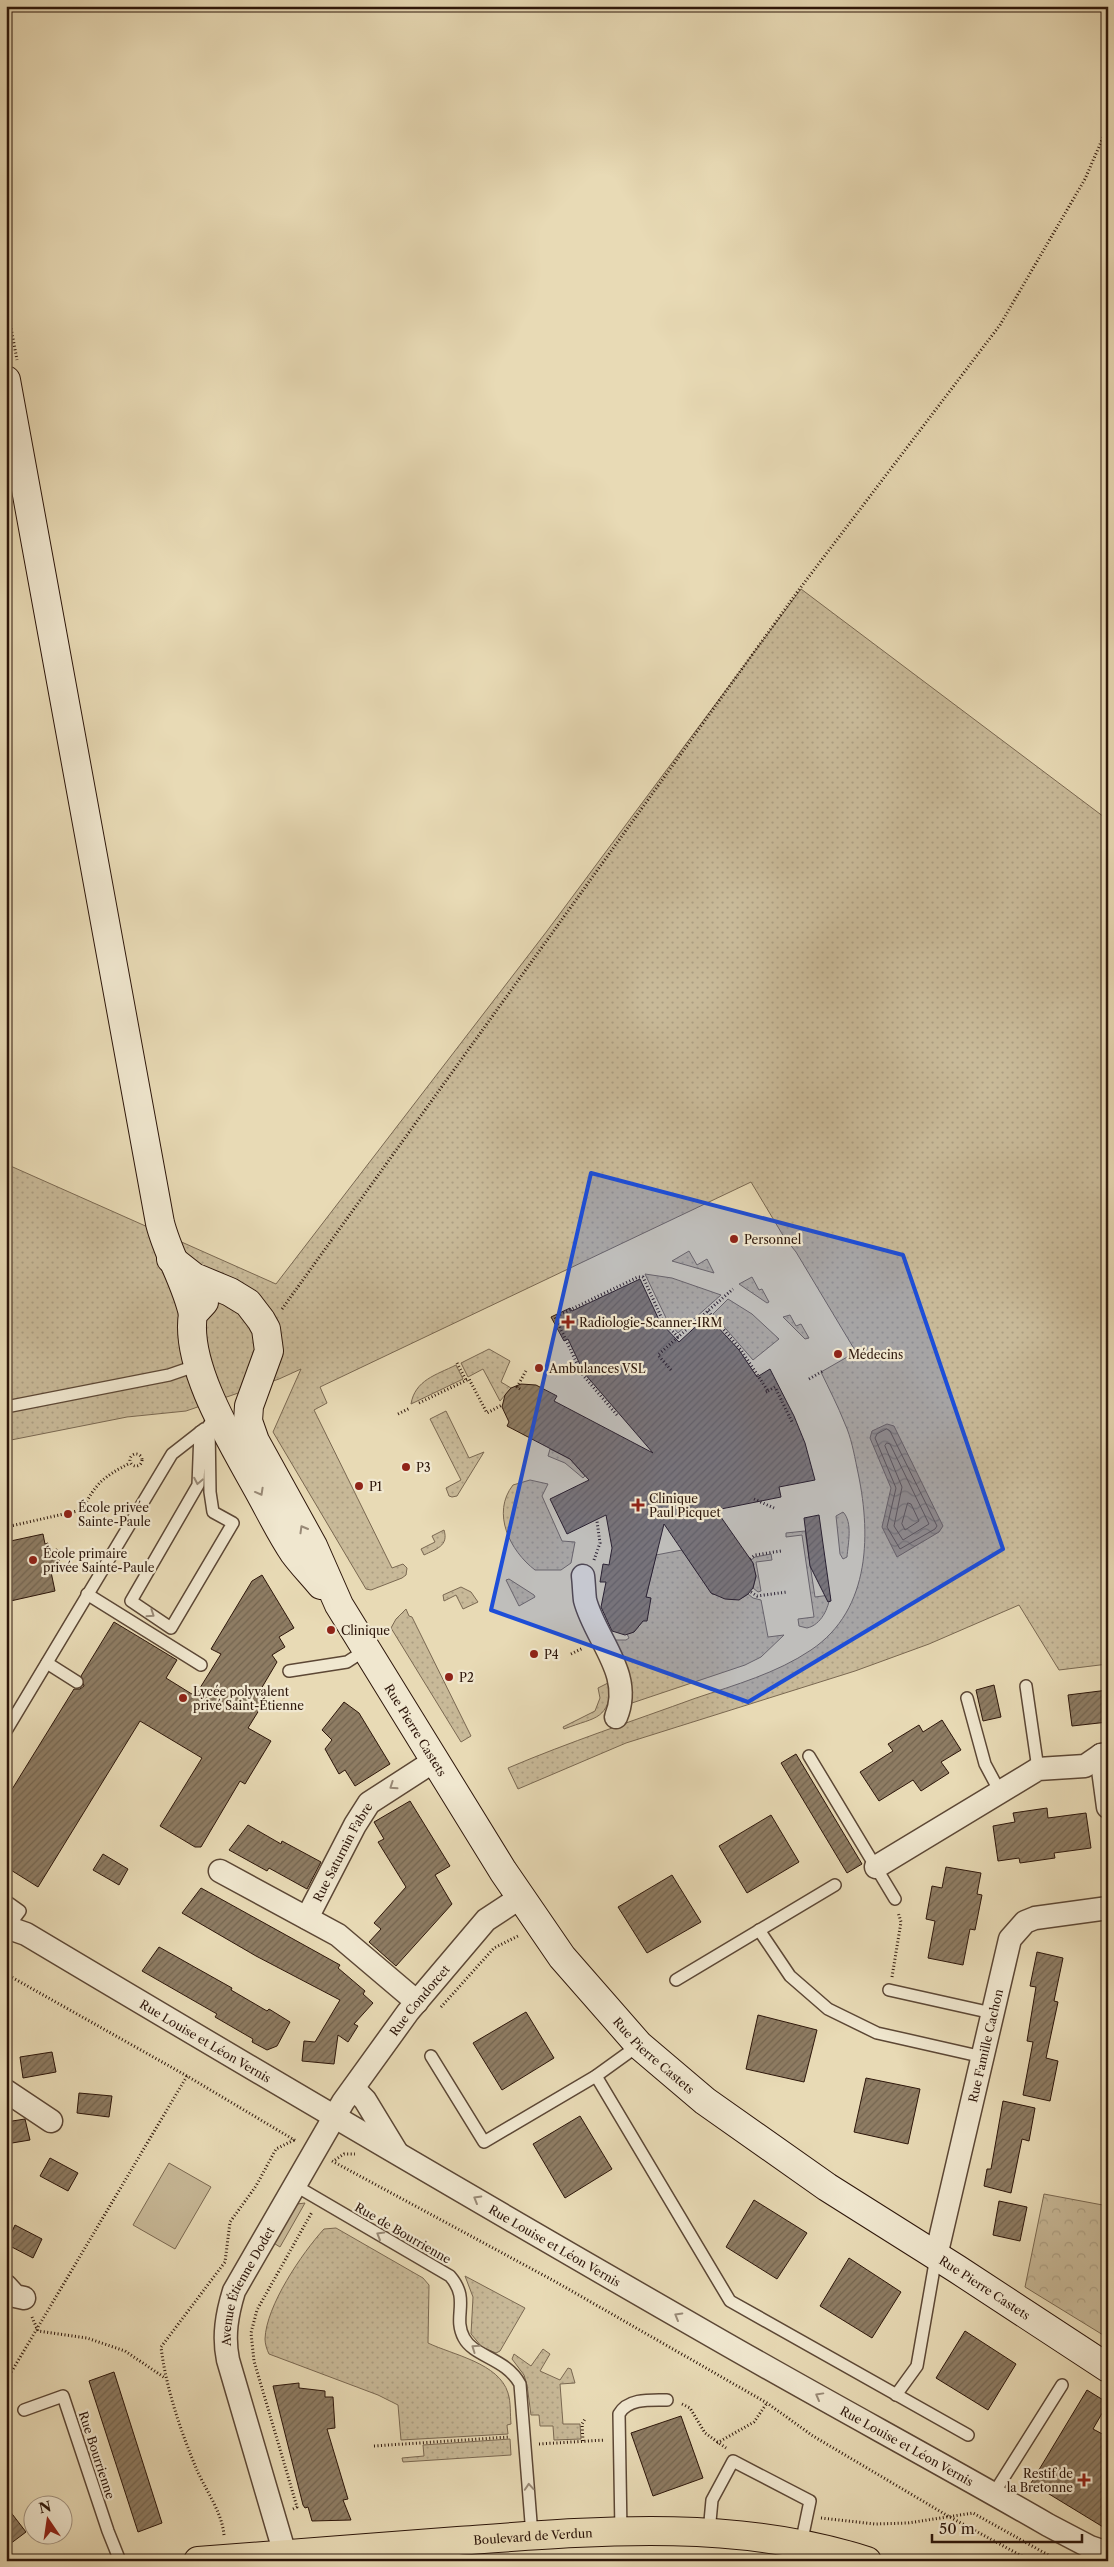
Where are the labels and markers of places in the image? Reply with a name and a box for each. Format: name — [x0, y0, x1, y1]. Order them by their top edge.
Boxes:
place label: Personnel — [744, 1232, 802, 1247]
marker: Personnel — [728, 1233, 740, 1245]
marker: Radiologie-Scanner-IRM — [561, 1315, 575, 1329]
place label: Radiologie-Scanner-IRM — [579, 1315, 722, 1330]
place label: Médecins — [848, 1347, 903, 1362]
marker: Médecins — [832, 1348, 844, 1360]
place label: Ambulances VSL — [548, 1361, 646, 1376]
marker: Ambulances VSL — [533, 1362, 545, 1374]
place label: P3 — [416, 1460, 431, 1475]
marker: P3 — [400, 1461, 412, 1473]
place label: P1 — [369, 1479, 382, 1494]
marker: P1 — [353, 1480, 365, 1492]
place label: Clinique Paul Picquet — [649, 1491, 721, 1520]
marker: Clinique Paul Picquet — [631, 1498, 645, 1512]
place label: École privée Sainte-Paule — [78, 1499, 151, 1529]
marker: École privée Sainte-Paule — [62, 1508, 74, 1520]
place label: École primaire privée Sainte-Paule — [43, 1545, 155, 1575]
marker: École primaire privée Sainte-Paule — [27, 1554, 39, 1566]
place label: Clinique — [341, 1623, 390, 1638]
marker: Clinique — [325, 1624, 337, 1636]
place label: P4 — [544, 1647, 559, 1662]
marker: P4 — [528, 1648, 540, 1660]
place label: P2 — [459, 1670, 474, 1685]
marker: P2 — [443, 1671, 455, 1683]
place label: Lycée polyvalent privé Saint-Étienne — [193, 1684, 304, 1713]
marker: Lycée polyvalent privé Saint-Étienne — [177, 1692, 189, 1704]
place label: Restif de la Bretonne — [1007, 2466, 1073, 2495]
marker: Restif de la Bretonne — [1077, 2473, 1091, 2487]

